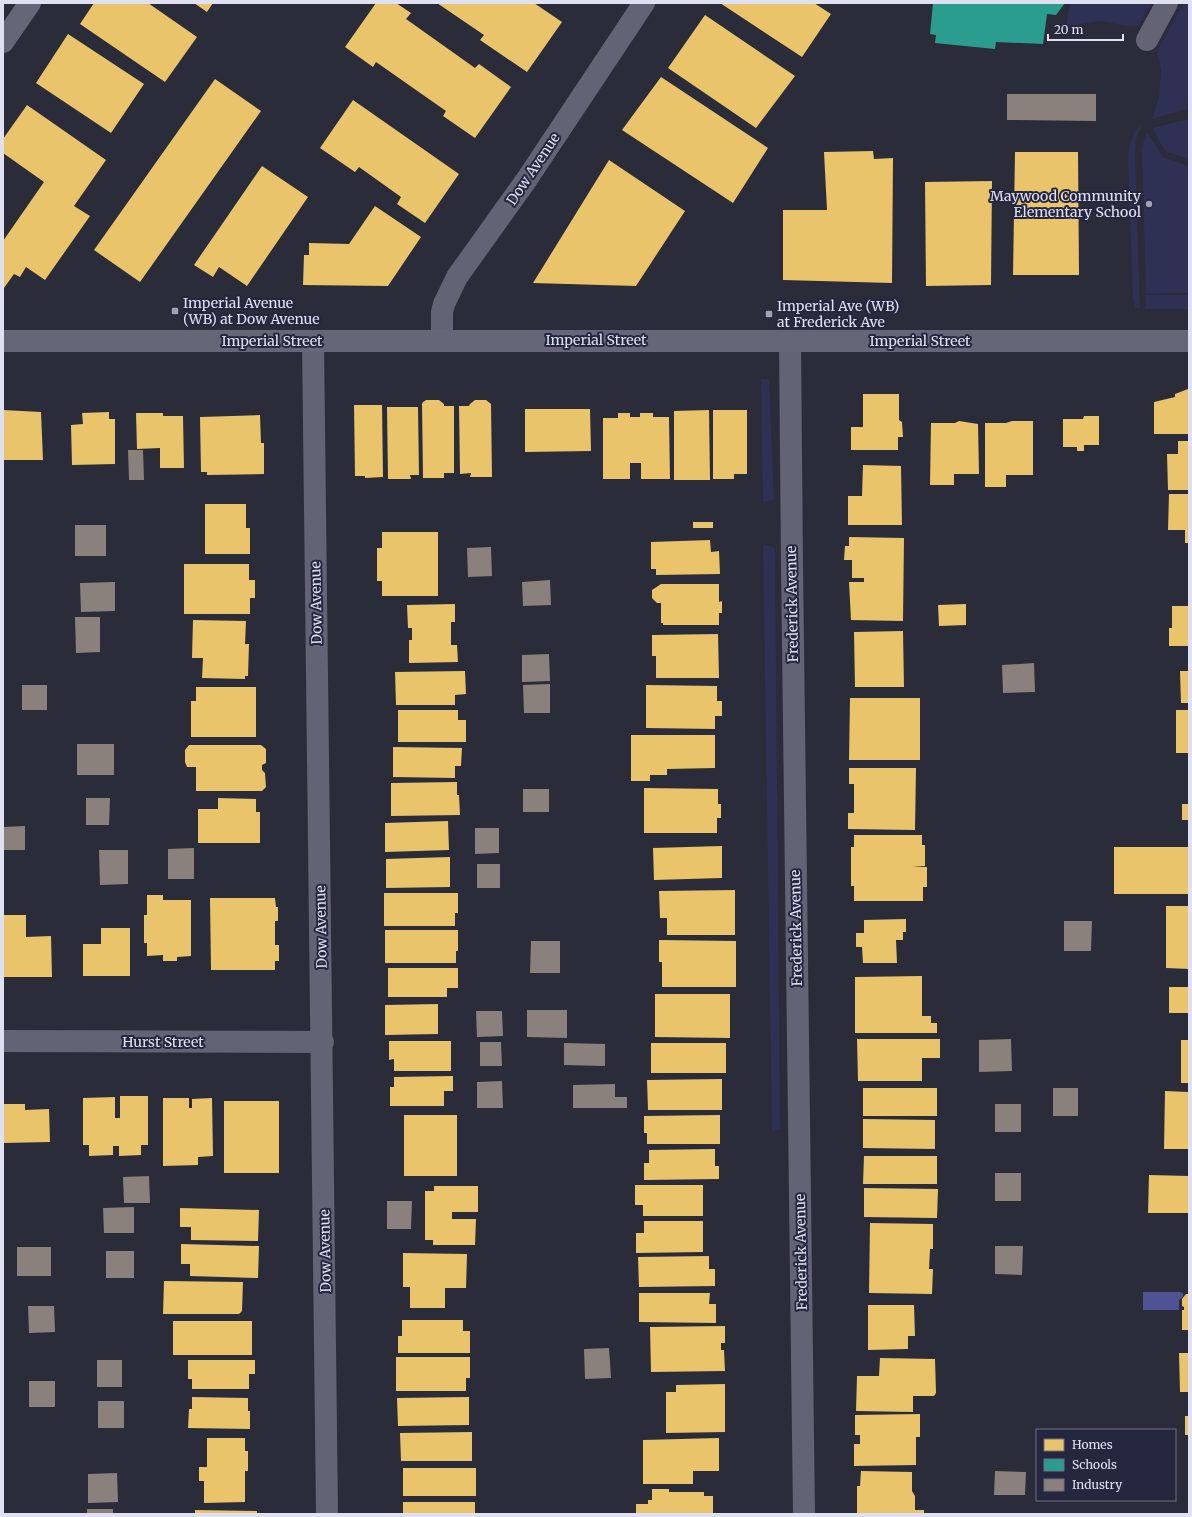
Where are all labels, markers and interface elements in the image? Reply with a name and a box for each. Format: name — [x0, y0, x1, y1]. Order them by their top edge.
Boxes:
scale bar — [1048, 16, 1123, 42]
text: 20 m — [1054, 22, 1083, 37]
street label: Dow Avenue — [502, 129, 564, 209]
place label: Maywood Community Elementary School — [990, 187, 1142, 221]
marker: Maywood Community Elementary School — [1144, 199, 1154, 209]
place label: Imperial Avenue (WB) at Dow Avenue — [183, 294, 320, 328]
place label: Imperial Ave (WB) at Frederick Ave — [777, 297, 899, 331]
marker: Imperial Avenue (WB) at Dow Avenue — [170, 306, 180, 316]
marker: Imperial Ave (WB) at Frederick Ave — [764, 309, 774, 319]
street label: Imperial Street — [545, 331, 647, 349]
street label: Imperial Street — [221, 332, 323, 350]
street label: Imperial Street — [869, 332, 971, 350]
street label: Frederick Avenue — [782, 546, 802, 662]
street label: Dow Avenue — [306, 561, 326, 645]
street label: Frederick Avenue — [786, 870, 806, 986]
street label: Dow Avenue — [311, 885, 331, 969]
street label: Hurst Street — [122, 1033, 204, 1051]
street label: Frederick Avenue — [791, 1194, 811, 1310]
street label: Dow Avenue — [315, 1209, 335, 1293]
legend — [1036, 1429, 1176, 1501]
text: Homes — [1072, 1437, 1113, 1452]
text: Schools — [1072, 1457, 1117, 1472]
text: Industry — [1072, 1477, 1122, 1492]

